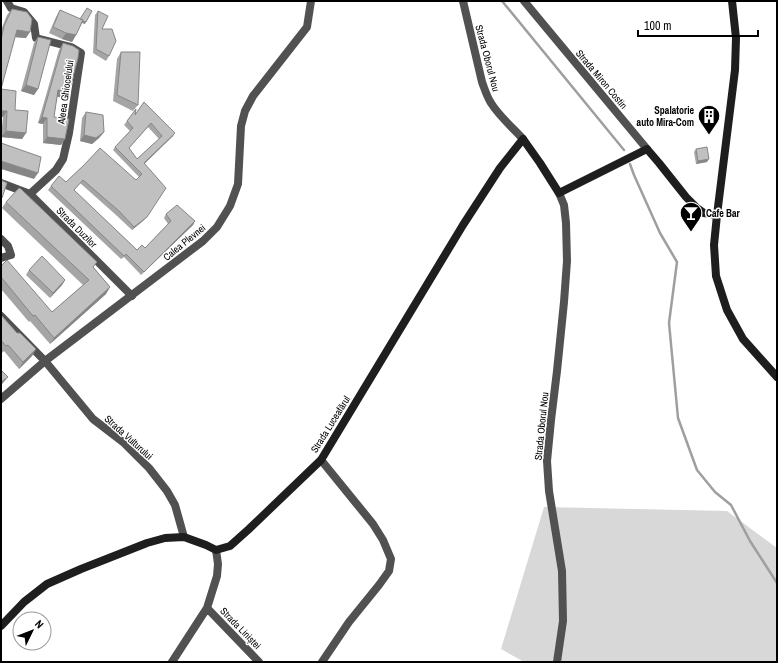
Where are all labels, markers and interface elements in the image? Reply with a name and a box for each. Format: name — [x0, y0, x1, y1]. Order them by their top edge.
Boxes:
scale bar — [638, 12, 758, 38]
text: 100 m — [644, 18, 671, 34]
street label: Strada Oborul Nou — [472, 23, 503, 93]
street label: Strada Miron Costin — [573, 47, 630, 112]
street label: Aleea Ghiocelului — [54, 59, 76, 126]
building icon: Spalatorie auto Mira-Com — [696, 103, 722, 136]
place label: Spalatorie auto Mira-Com — [637, 104, 694, 129]
bar icon: Cafe Bar — [678, 200, 704, 233]
street label: Strada Duzilor — [54, 204, 100, 251]
place label: Cafe Bar — [706, 207, 741, 220]
street label: Calea Plevnei — [160, 221, 208, 264]
street label: Strada Oborul Nou — [531, 391, 552, 461]
street label: Strada Luceafărul — [308, 393, 353, 455]
street label: Strada Vulturului — [102, 412, 156, 463]
street label: Strada Liniștei — [217, 605, 264, 652]
north arrow — [12, 611, 52, 651]
text: N — [32, 617, 47, 631]

